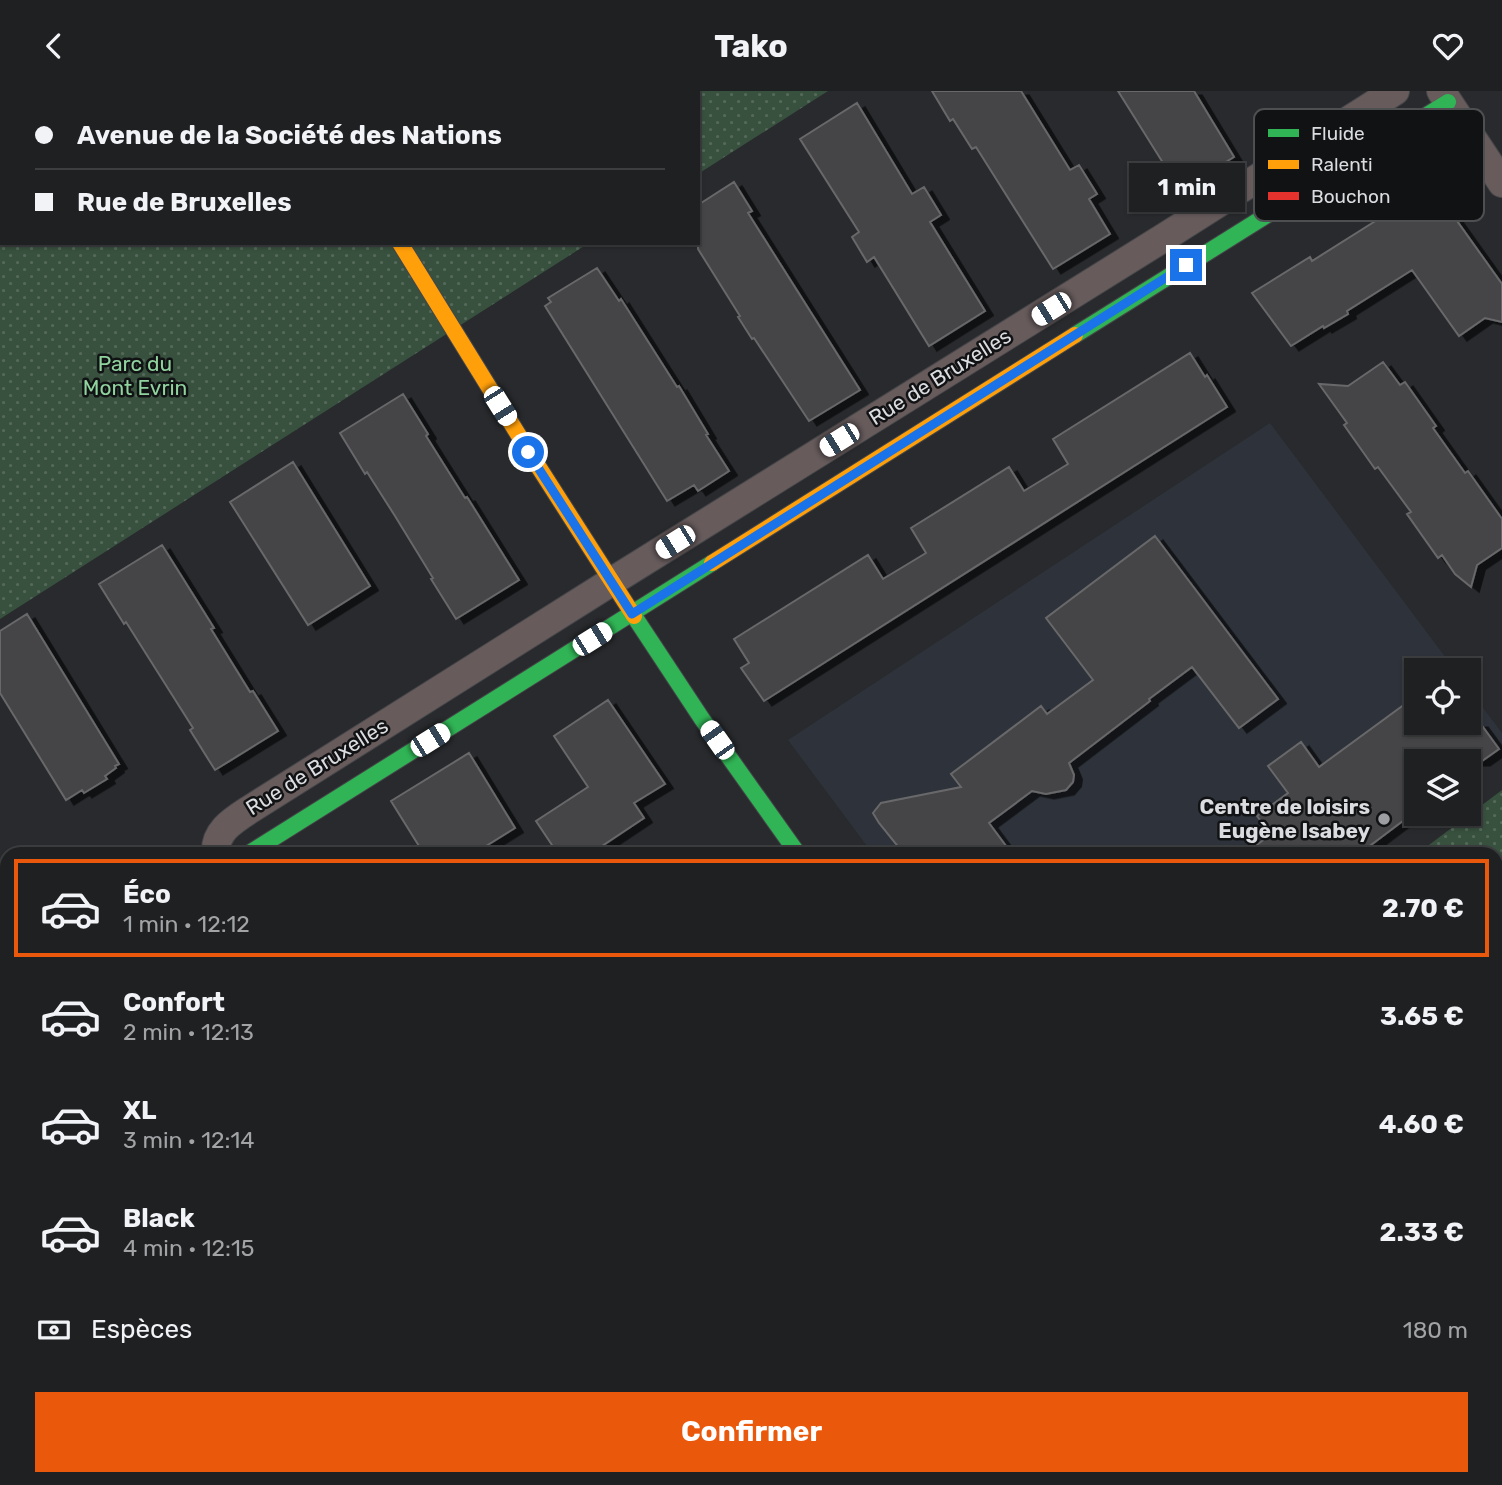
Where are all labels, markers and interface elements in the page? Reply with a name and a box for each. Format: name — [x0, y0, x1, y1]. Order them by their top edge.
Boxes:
icon: back — [35, 27, 73, 65]
text: Tako — [714, 27, 788, 65]
icon: heart — [1429, 27, 1467, 65]
legend — [1254, 109, 1484, 221]
text: Avenue de la Société des Nations — [77, 120, 502, 151]
text: Fluide — [1311, 122, 1365, 145]
text: Ralenti — [1311, 153, 1373, 176]
callout: 1 min — [1128, 163, 1244, 213]
text: 1 min — [1158, 173, 1216, 201]
text: Bouchon — [1311, 185, 1391, 208]
text: Rue de Bruxelles — [77, 187, 292, 218]
route end — [1170, 249, 1202, 281]
car — [1028, 289, 1075, 329]
street label: Rue de Bruxelles — [864, 323, 1015, 430]
park label: Parc du Mont Evrin — [83, 351, 187, 400]
car — [480, 383, 521, 429]
car — [816, 420, 863, 460]
route start — [512, 436, 544, 468]
car — [652, 522, 699, 562]
car — [569, 619, 616, 659]
map controls — [1404, 658, 1481, 826]
button: locate — [1404, 658, 1481, 735]
street label: Rue de Bruxelles — [241, 713, 392, 820]
car — [697, 717, 738, 763]
car — [407, 720, 454, 760]
button: layers — [1404, 749, 1481, 826]
place label: Centre de loisirs Eugène Isabey — [1199, 794, 1370, 843]
marker: Centre de loisirs Eugène Isabey — [1376, 811, 1392, 827]
icon: car — [39, 877, 102, 940]
text: Éco — [123, 879, 171, 910]
text: 2.70 € — [1382, 893, 1464, 924]
text: 1 min · 12:12 — [123, 910, 250, 938]
icon: car — [39, 985, 102, 1048]
text: Confort — [123, 987, 225, 1018]
text: 3.65 € — [1380, 1001, 1464, 1032]
text: 2 min · 12:13 — [123, 1018, 254, 1046]
icon: car — [39, 1093, 102, 1156]
text: XL — [123, 1095, 156, 1126]
text: 4.60 € — [1379, 1109, 1464, 1140]
text: 3 min · 12:14 — [123, 1126, 255, 1154]
icon: car — [39, 1201, 102, 1264]
text: Black — [123, 1203, 195, 1234]
text: 2.33 € — [1379, 1217, 1464, 1248]
text: 4 min · 12:15 — [123, 1234, 254, 1262]
icon: cash — [35, 1311, 73, 1349]
text: Espèces — [91, 1314, 192, 1345]
text: 180 m — [1403, 1316, 1468, 1344]
button: Confirmer — [35, 1392, 1468, 1472]

